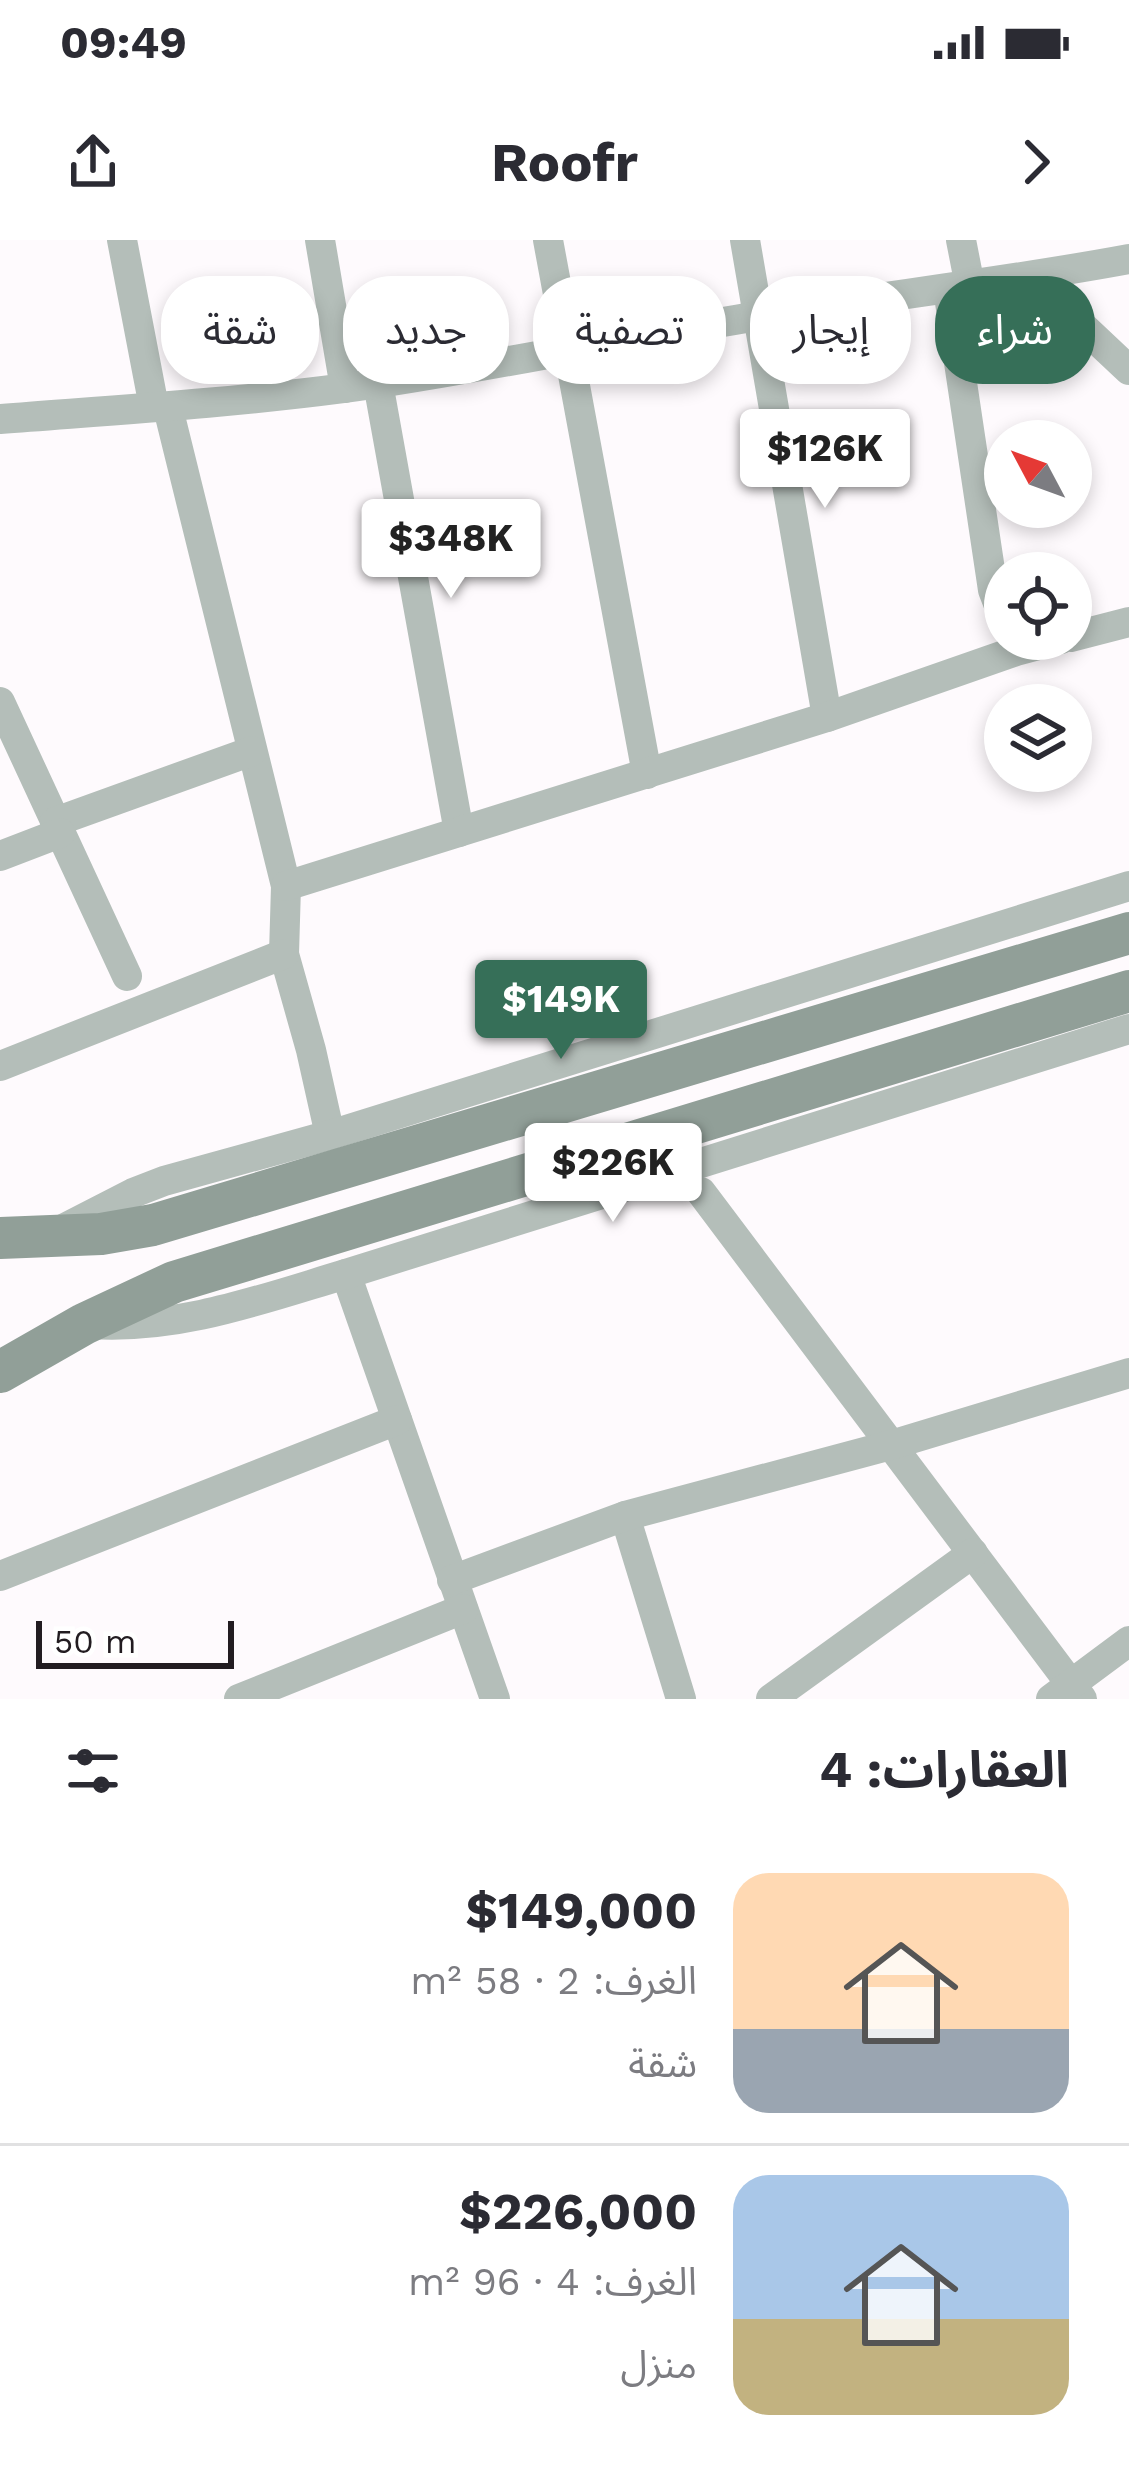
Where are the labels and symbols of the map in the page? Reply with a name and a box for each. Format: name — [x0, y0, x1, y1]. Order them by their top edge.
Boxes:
pin: $126K — [741, 409, 909, 511]
north arrow — [984, 420, 1092, 528]
pin: $348K — [367, 499, 535, 601]
pin: $149K — [477, 960, 645, 1062]
pin: $226K — [529, 1123, 697, 1225]
scale bar — [36, 1615, 234, 1668]

